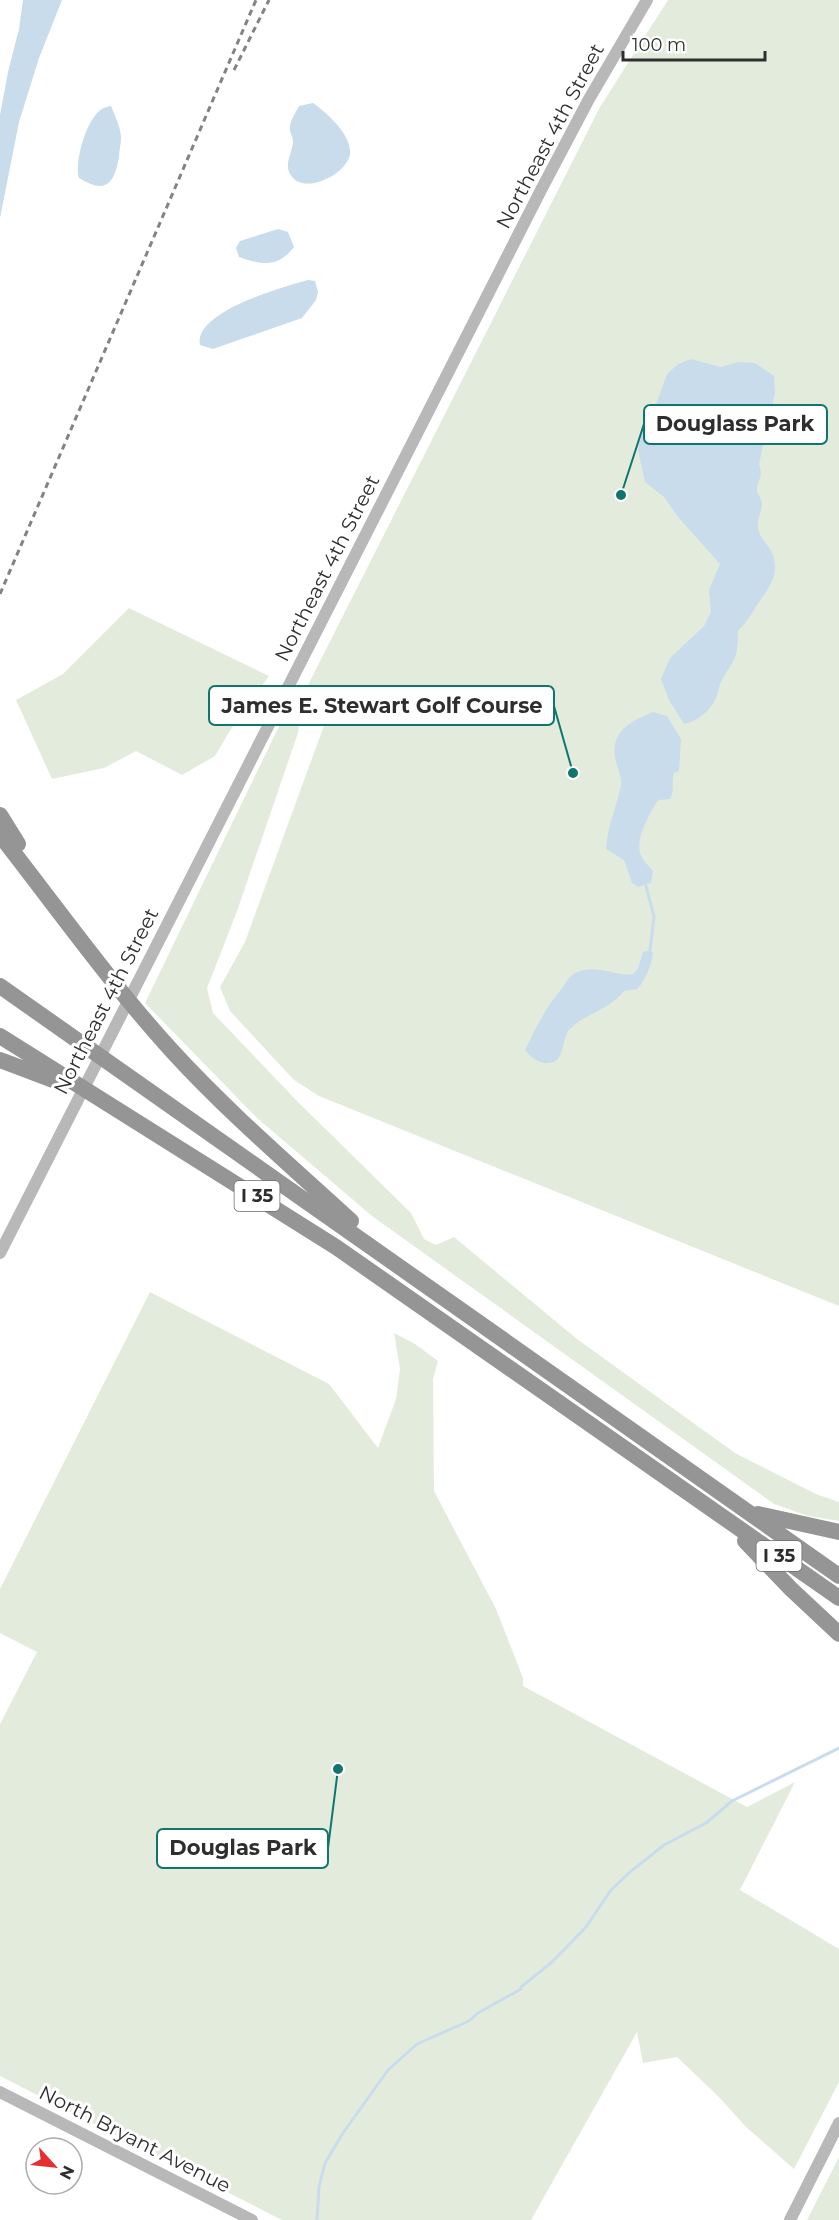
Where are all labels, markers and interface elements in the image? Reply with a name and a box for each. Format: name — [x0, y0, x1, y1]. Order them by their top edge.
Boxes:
scale bar — [623, 24, 766, 62]
text: 100 m — [632, 34, 686, 56]
street label: Northeast 4th Street — [491, 39, 609, 233]
callout: Douglass Park — [644, 405, 827, 444]
text: Douglass Park — [656, 411, 814, 436]
street label: Northeast 4th Street — [270, 471, 384, 665]
callout: James E. Stewart Golf Course — [209, 686, 554, 725]
text: James E. Stewart Golf Course — [220, 693, 543, 718]
street label: Northeast 4th Street — [49, 904, 163, 1098]
road number: I 35 — [234, 1181, 280, 1211]
road number: I 35 — [756, 1541, 802, 1571]
callout: Douglas Park — [157, 1829, 328, 1868]
text: Douglas Park — [169, 1835, 317, 1860]
street label: North Bryant Avenue — [35, 2080, 235, 2198]
north arrow — [24, 2136, 84, 2196]

